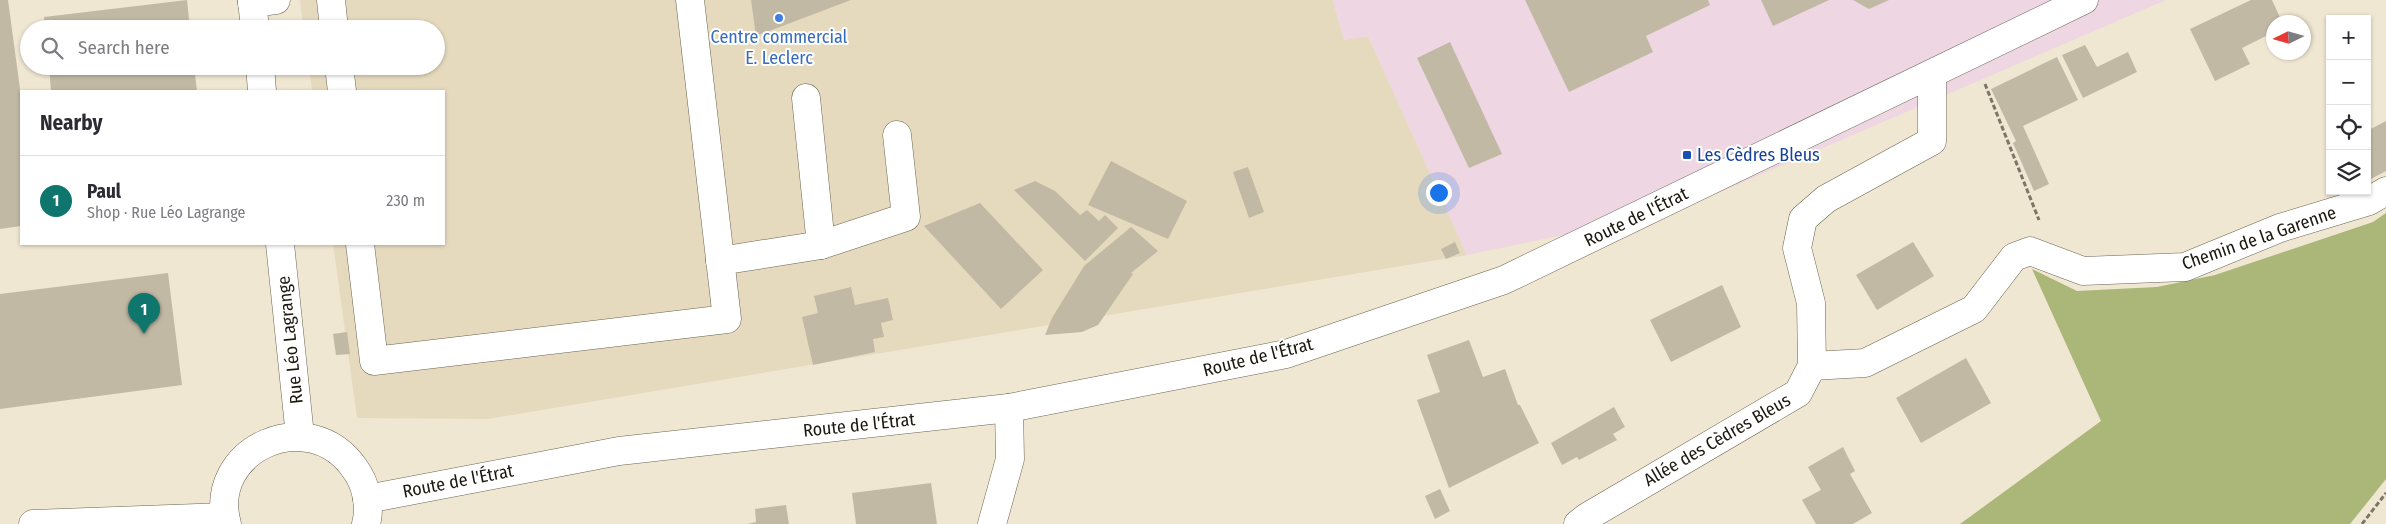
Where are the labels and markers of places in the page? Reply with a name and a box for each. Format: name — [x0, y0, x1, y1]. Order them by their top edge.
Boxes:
marker: Centre commercial E. Leclerc — [773, 12, 785, 24]
place label: Centre commercial E. Leclerc — [711, 26, 848, 69]
place label: Les Cèdres Bleus — [1697, 144, 1820, 166]
marker: Les Cèdres Bleus — [1681, 149, 1693, 161]
pin: 1 — [128, 293, 160, 334]

